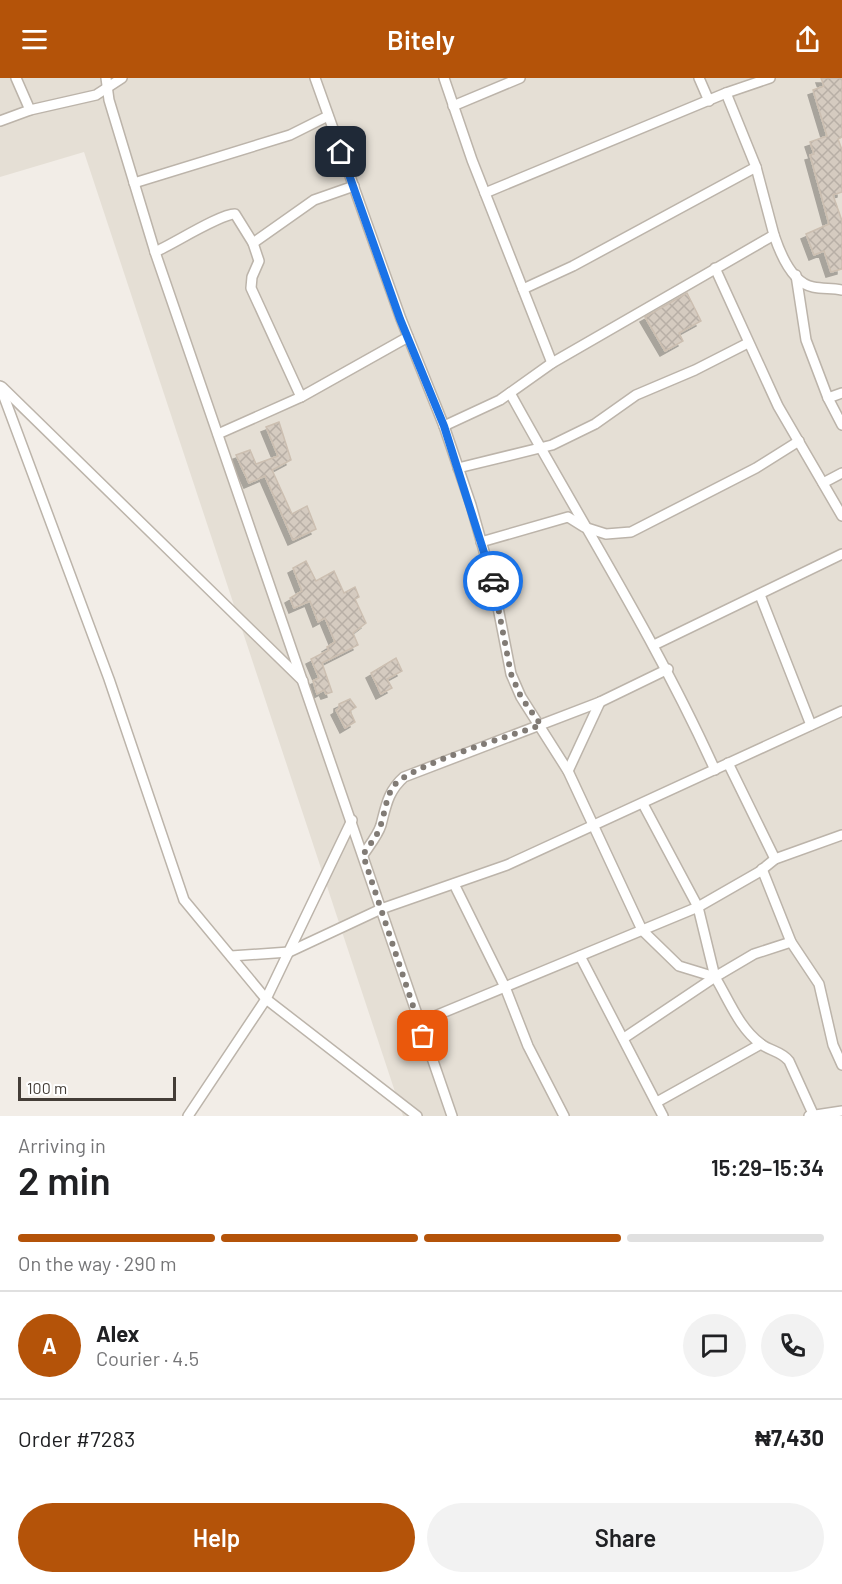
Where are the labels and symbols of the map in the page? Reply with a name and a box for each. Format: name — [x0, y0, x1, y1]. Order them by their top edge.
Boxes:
pin — [315, 126, 366, 177]
courier — [463, 551, 523, 611]
pin — [397, 1010, 448, 1061]
scale bar — [18, 1074, 176, 1102]

